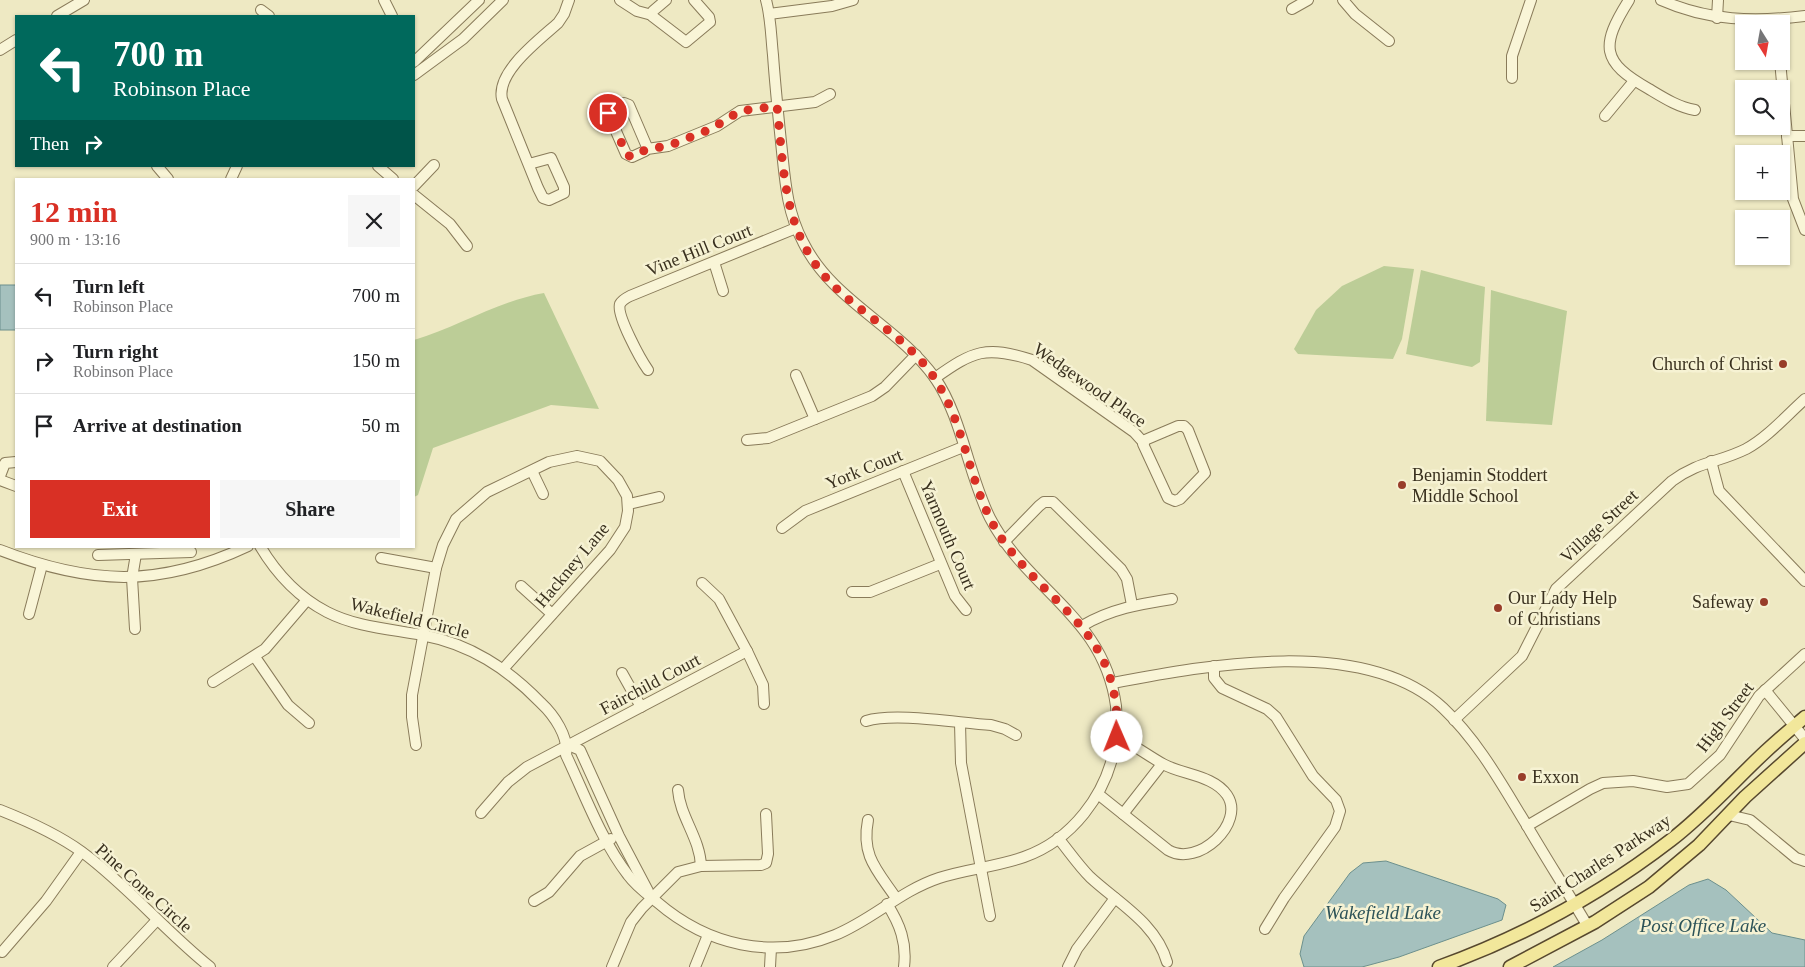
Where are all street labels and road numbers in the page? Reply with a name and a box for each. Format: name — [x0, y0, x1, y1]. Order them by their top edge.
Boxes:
street label: Vine Hill Court — [643, 220, 755, 280]
street label: Wedgewood Place — [1030, 339, 1150, 431]
street label: York Court — [823, 445, 905, 493]
street label: Yarmouth Court — [916, 477, 980, 593]
street label: Village Street — [1556, 485, 1642, 567]
street label: Hackney Lane — [531, 519, 613, 611]
street label: Wakefield Circle — [348, 594, 472, 642]
street label: Fairchild Court — [597, 649, 703, 719]
street label: High Street — [1692, 678, 1758, 756]
street label: Saint Charles Parkway — [1526, 810, 1674, 916]
street label: Pine Cone Circle — [92, 839, 196, 937]

